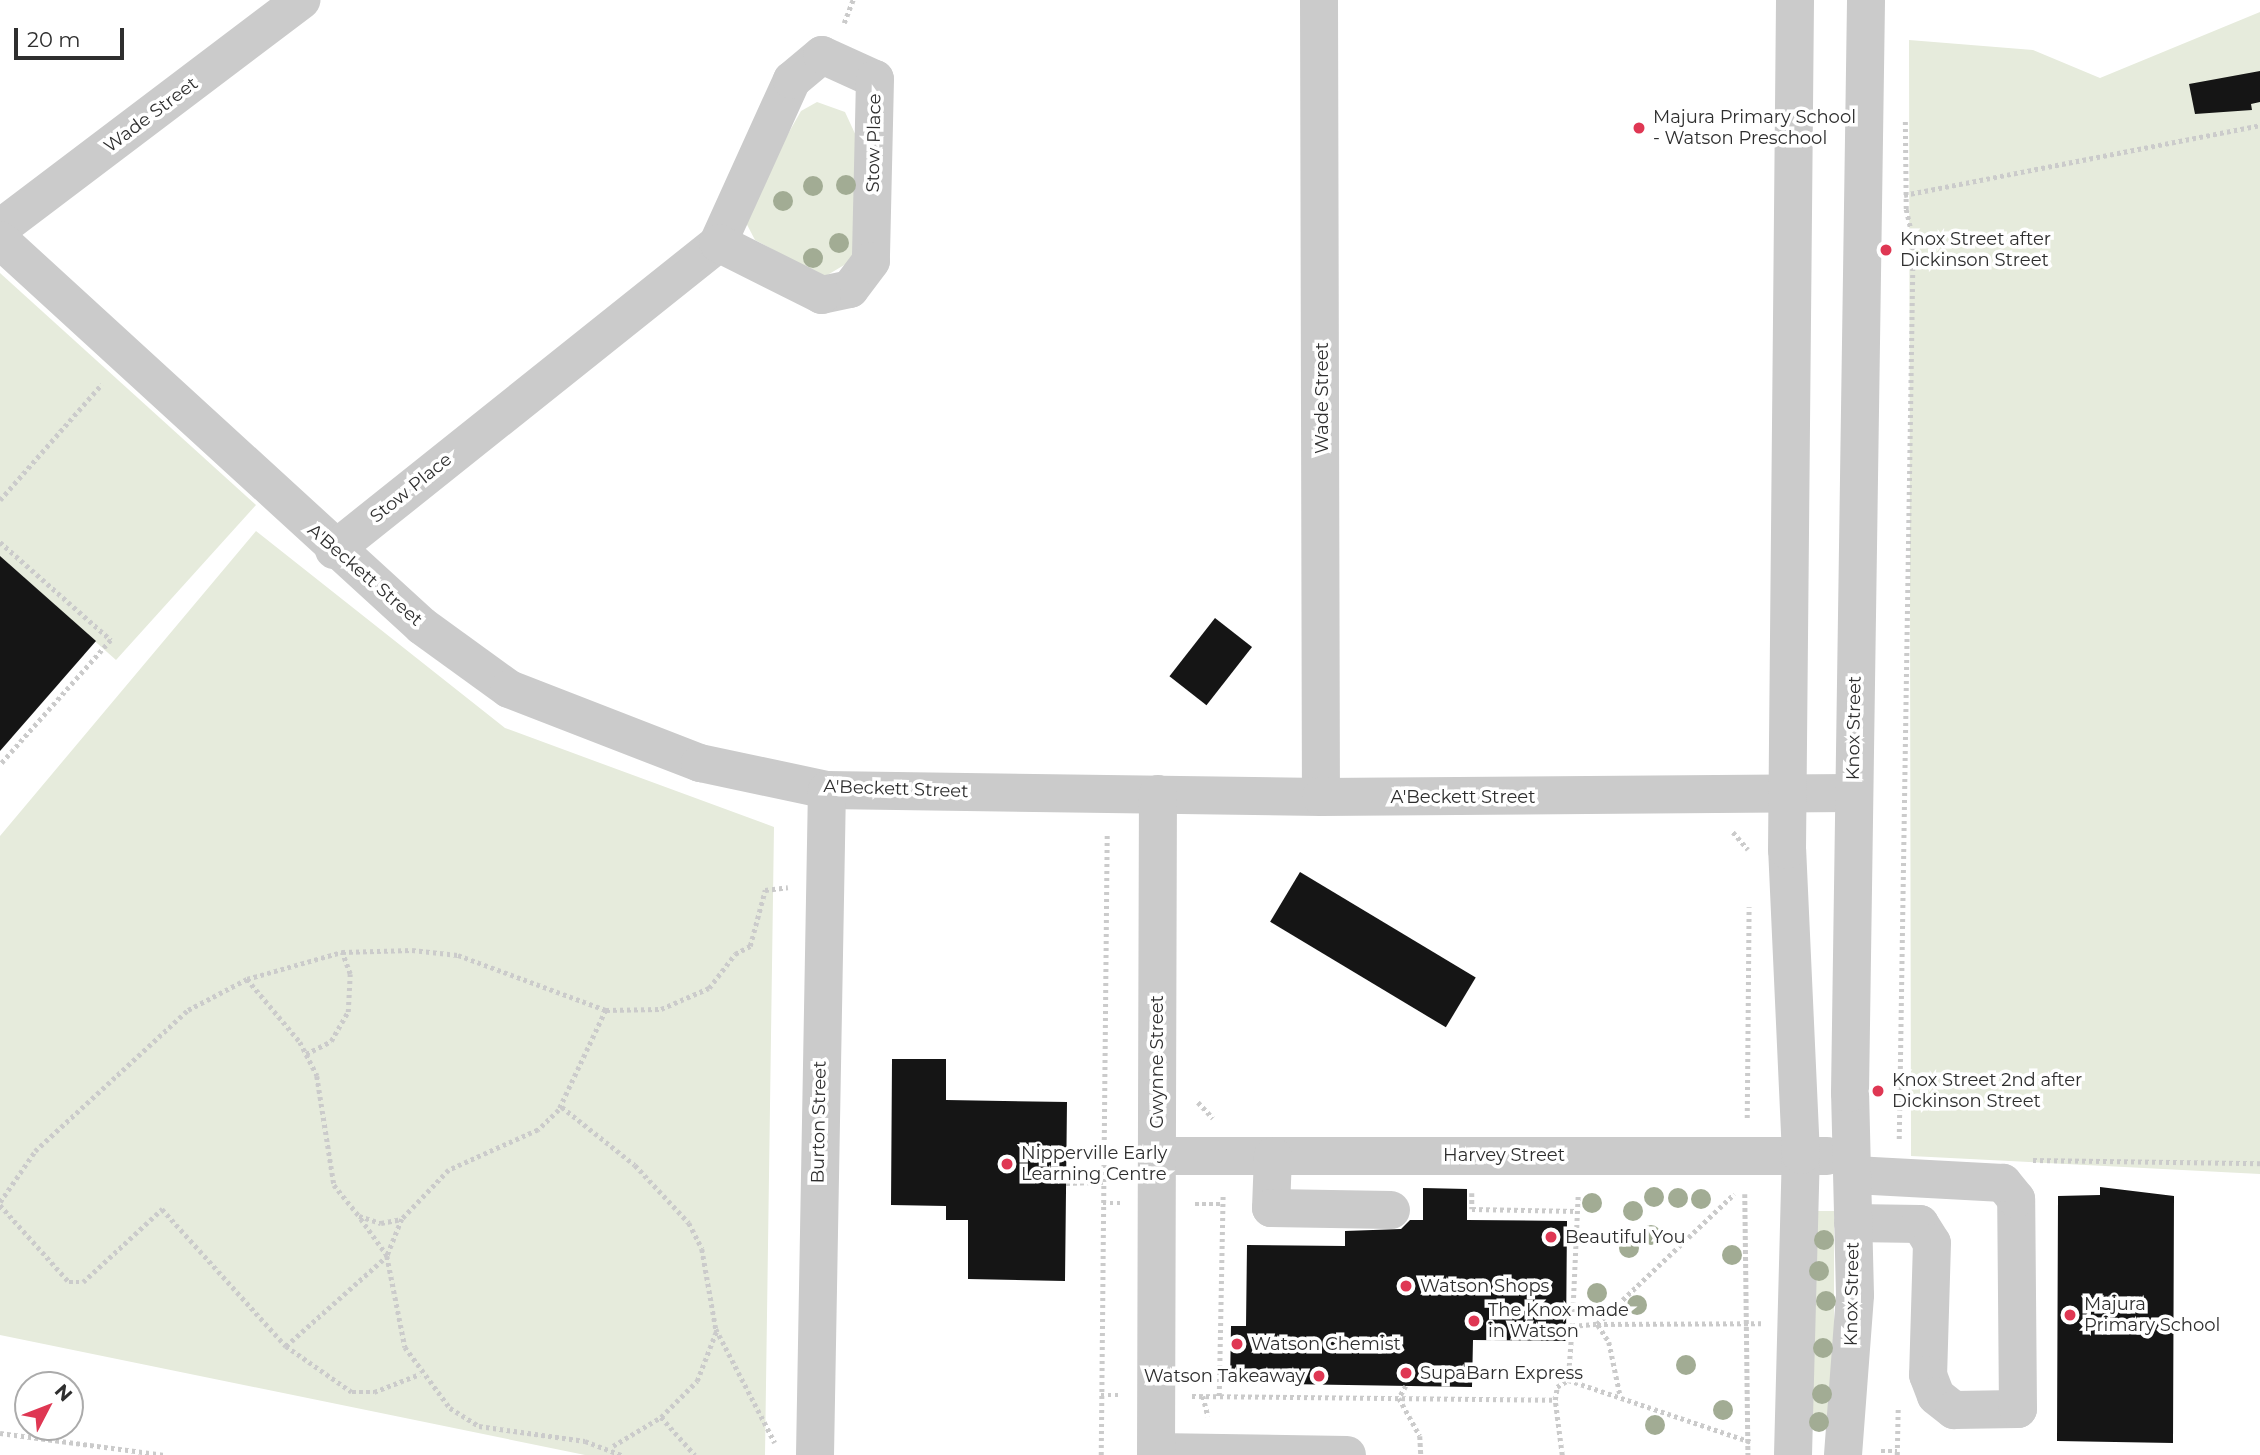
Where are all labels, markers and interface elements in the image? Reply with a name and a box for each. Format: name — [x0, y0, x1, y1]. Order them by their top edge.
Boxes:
scale bar — [18, 14, 128, 58]
text: 20 m — [27, 27, 81, 52]
street label: Wade Street — [100, 73, 202, 157]
street label: Stow Place — [862, 93, 886, 193]
place label: Majura Primary School - Watson Preschool — [1653, 107, 1856, 150]
marker: Majura Primary School - Watson Preschool — [1631, 120, 1647, 136]
place label: Knox Street after Dickinson Street — [1900, 229, 2051, 272]
marker: Knox Street after Dickinson Street — [1878, 242, 1894, 258]
street label: Wade Street — [1311, 342, 1333, 454]
street label: Stow Place — [366, 449, 456, 527]
street label: A'Beckett Street — [303, 519, 427, 631]
street label: Knox Street — [1842, 676, 1866, 780]
street label: A'Beckett Street — [823, 776, 969, 802]
street label: A'Beckett Street — [1391, 786, 1535, 808]
street label: Gwynne Street — [1146, 995, 1168, 1129]
street label: Burton Street — [807, 1060, 831, 1184]
place label: Knox Street 2nd after Dickinson Street — [1892, 1070, 2082, 1112]
marker: Knox Street 2nd after Dickinson Street — [1870, 1083, 1886, 1099]
place label: Nipperville Early Learning Centre — [1021, 1143, 1167, 1186]
street label: Harvey Street — [1443, 1144, 1565, 1166]
marker: Nipperville Early Learning Centre — [999, 1156, 1015, 1172]
place label: Beautiful You — [1565, 1226, 1686, 1248]
marker: Beautiful You — [1543, 1229, 1559, 1245]
street label: Knox Street — [1840, 1242, 1864, 1346]
place label: Watson Shops — [1420, 1275, 1549, 1297]
marker: Watson Shops — [1398, 1278, 1414, 1294]
place label: Majura Primary School — [2084, 1294, 2220, 1336]
place label: The Knox made in Watson — [1488, 1300, 1629, 1342]
marker: Majura Primary School — [2062, 1307, 2078, 1323]
marker: The Knox made in Watson — [1466, 1313, 1482, 1329]
place label: Watson Chemist — [1251, 1333, 1401, 1355]
marker: Watson Chemist — [1229, 1336, 1245, 1352]
place label: SupaBarn Express — [1420, 1362, 1583, 1384]
place label: Watson Takeaway — [1144, 1365, 1305, 1387]
marker: SupaBarn Express — [1398, 1365, 1414, 1381]
marker: Watson Takeaway — [1311, 1368, 1327, 1384]
north arrow — [14, 1371, 84, 1441]
text: N — [50, 1380, 77, 1406]

